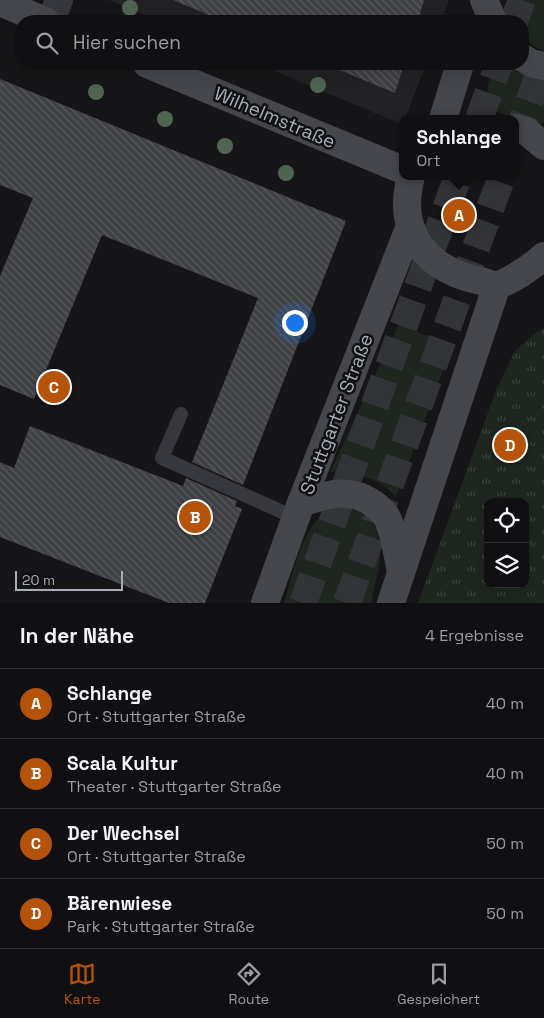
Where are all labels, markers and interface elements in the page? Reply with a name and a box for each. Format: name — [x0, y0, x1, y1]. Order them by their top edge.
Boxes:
search box — [15, 15, 529, 70]
icon: search — [33, 29, 61, 57]
text: Hier suchen — [73, 30, 181, 55]
street label: Wilhelmstraße — [210, 81, 339, 154]
popup — [399, 115, 519, 180]
text: Schlange — [416, 125, 502, 150]
text: Ort — [416, 150, 441, 171]
pin: A — [443, 196, 475, 234]
your location — [282, 310, 308, 336]
street label: Stuttgarter Straße — [294, 330, 379, 498]
pin: C — [38, 368, 70, 406]
pin: D — [494, 426, 526, 464]
pin: B — [179, 498, 211, 536]
map controls — [484, 498, 529, 588]
button: locate — [484, 498, 529, 543]
button: layers — [484, 543, 529, 588]
scale bar — [15, 568, 122, 591]
text: 20 m — [22, 571, 55, 589]
text: In der Nähe — [20, 622, 134, 649]
text: 4 Ergebnisse — [425, 625, 524, 646]
text: Schlange — [67, 681, 152, 706]
text: A — [31, 693, 41, 714]
text: 40 m — [486, 693, 524, 714]
text: Ort · Stuttgarter Straße — [67, 706, 246, 727]
text: Scala Kultur — [67, 751, 178, 776]
text: B — [31, 763, 41, 784]
text: 40 m — [486, 763, 524, 784]
text: Theater · Stuttgarter Straße — [67, 776, 281, 797]
text: Der Wechsel — [67, 821, 180, 846]
text: C — [31, 833, 41, 854]
text: 50 m — [486, 833, 524, 854]
text: Ort · Stuttgarter Straße — [67, 846, 246, 867]
text: Bärenwiese — [67, 891, 172, 916]
text: D — [31, 903, 41, 924]
text: 50 m — [486, 903, 524, 924]
text: Park · Stuttgarter Straße — [67, 916, 255, 937]
tab: Karte — [64, 960, 100, 1008]
tab: Route — [229, 960, 269, 1008]
tab: Gespeichert — [397, 960, 480, 1008]

